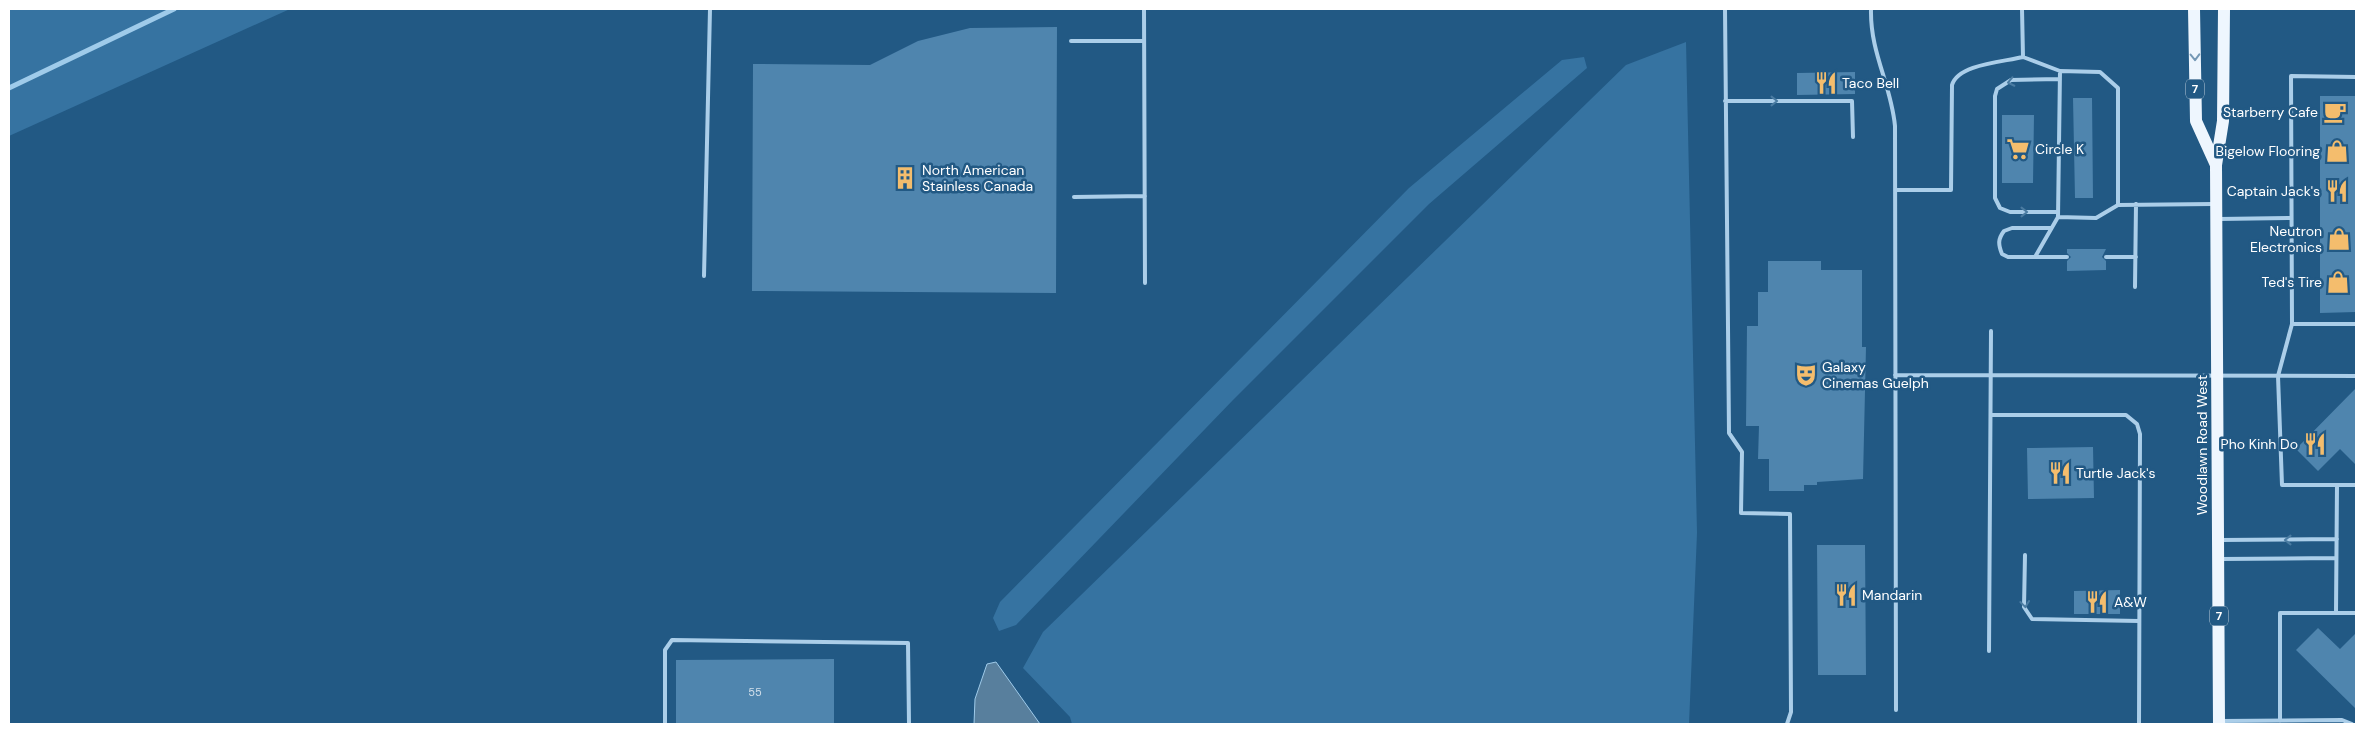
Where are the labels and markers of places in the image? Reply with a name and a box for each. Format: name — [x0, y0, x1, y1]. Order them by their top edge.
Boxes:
restaurant icon: Taco Bell — [1813, 70, 1839, 96]
place label: Taco Bell — [1842, 74, 1899, 92]
cafe icon: Starberry Cafe — [2322, 99, 2348, 125]
place label: Starberry Cafe — [2223, 103, 2318, 121]
supermarket icon: Circle K — [2005, 136, 2031, 162]
shop icon: Bigelow Flooring — [2324, 138, 2350, 164]
place label: Circle K — [2035, 140, 2084, 158]
place label: Bigelow Flooring — [2216, 142, 2320, 160]
place label: North American Stainless Canada — [922, 161, 1033, 195]
building icon: North American Stainless Canada — [892, 165, 918, 191]
restaurant icon: Captain Jack's — [2324, 178, 2350, 204]
place label: Captain Jack's — [2227, 182, 2320, 200]
place label: Neutron Electronics — [2250, 222, 2322, 256]
shop icon: Neutron Electronics — [2326, 226, 2352, 252]
shop icon: Ted's Tire — [2325, 269, 2351, 295]
place label: Ted's Tire — [2262, 273, 2322, 291]
place label: Galaxy Cinemas Guelph — [1822, 358, 1929, 392]
theatre icon: Galaxy Cinemas Guelph — [1793, 362, 1819, 388]
restaurant icon: Pho Kinh Do — [2302, 431, 2328, 457]
place label: Pho Kinh Do — [2221, 435, 2298, 453]
restaurant icon: Turtle Jack's — [2047, 460, 2073, 486]
place label: Turtle Jack's — [2076, 464, 2156, 482]
restaurant icon: Mandarin — [1833, 582, 1859, 608]
place label: Mandarin — [1862, 586, 1922, 604]
restaurant icon: A&W — [2084, 589, 2110, 615]
place label: A&W — [2114, 593, 2147, 611]

